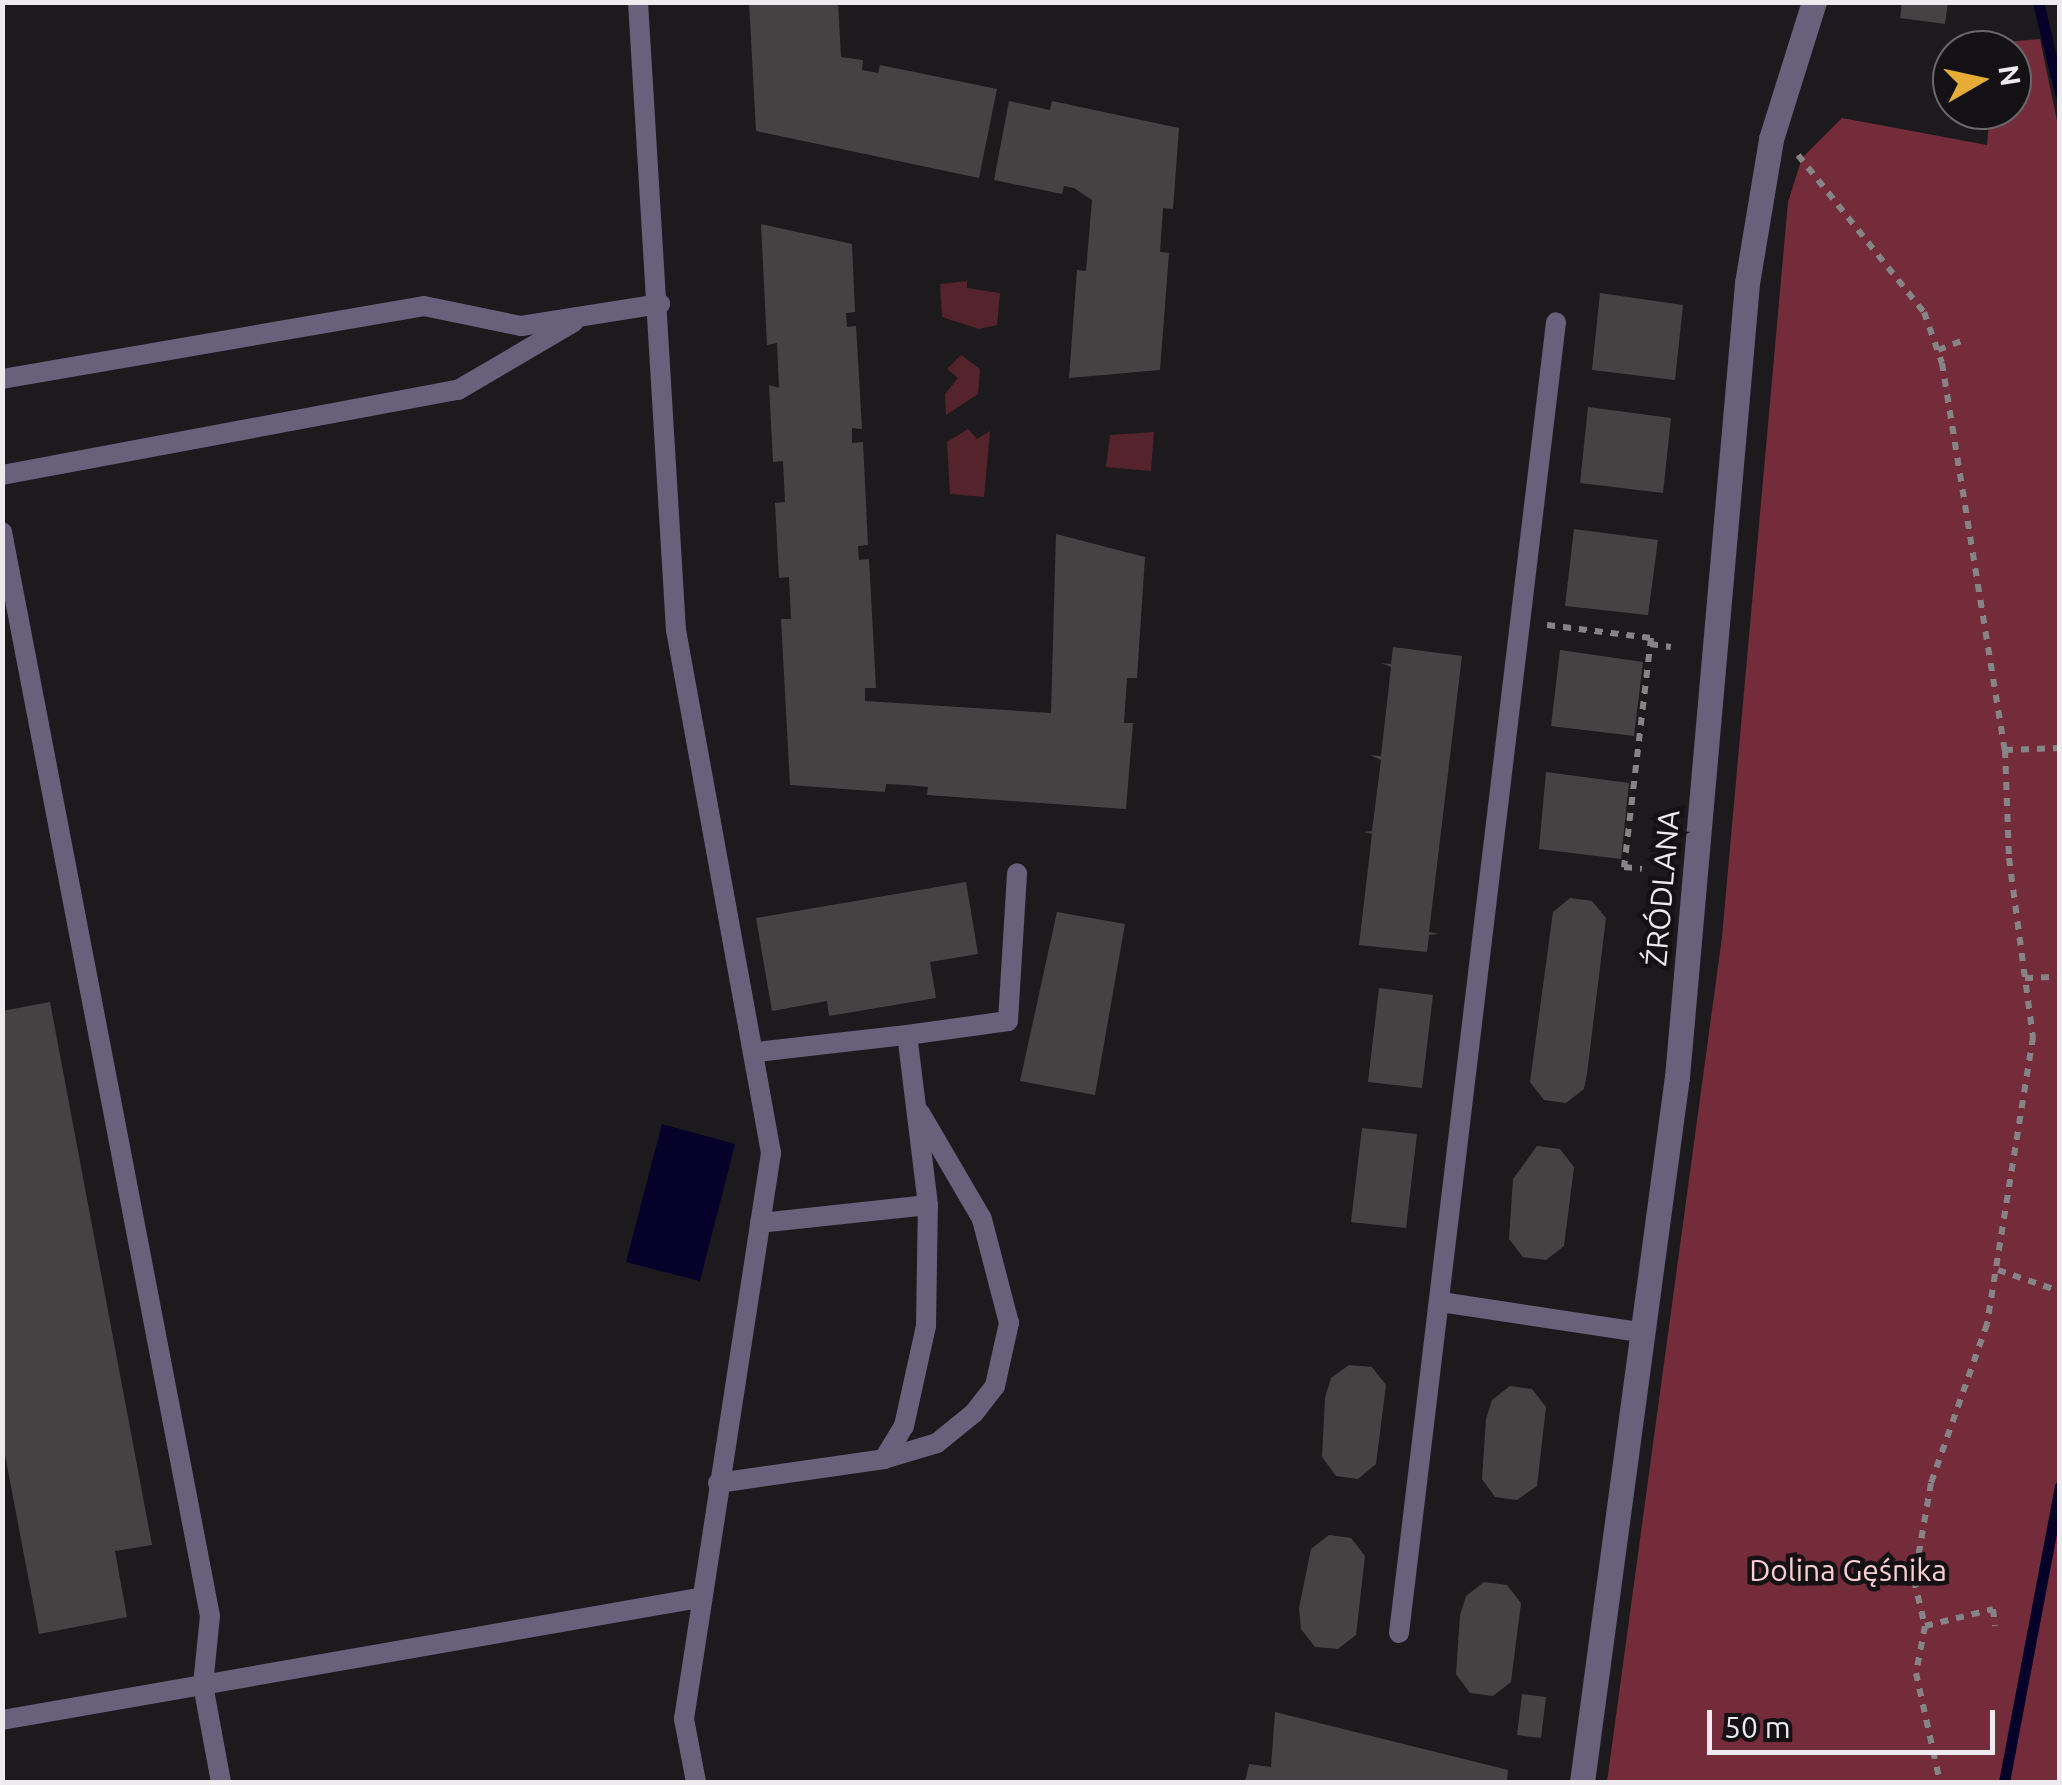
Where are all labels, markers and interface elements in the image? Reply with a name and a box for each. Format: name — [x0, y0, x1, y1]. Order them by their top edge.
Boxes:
north arrow — [1932, 30, 2032, 130]
text: N — [1993, 63, 2027, 88]
street label: ŹRÓDLANA — [1637, 808, 1687, 968]
park label: Dolina Gęśnika — [1749, 1552, 1947, 1588]
scale bar — [1712, 1690, 2000, 1752]
text: 50 m — [1724, 1710, 1791, 1744]

